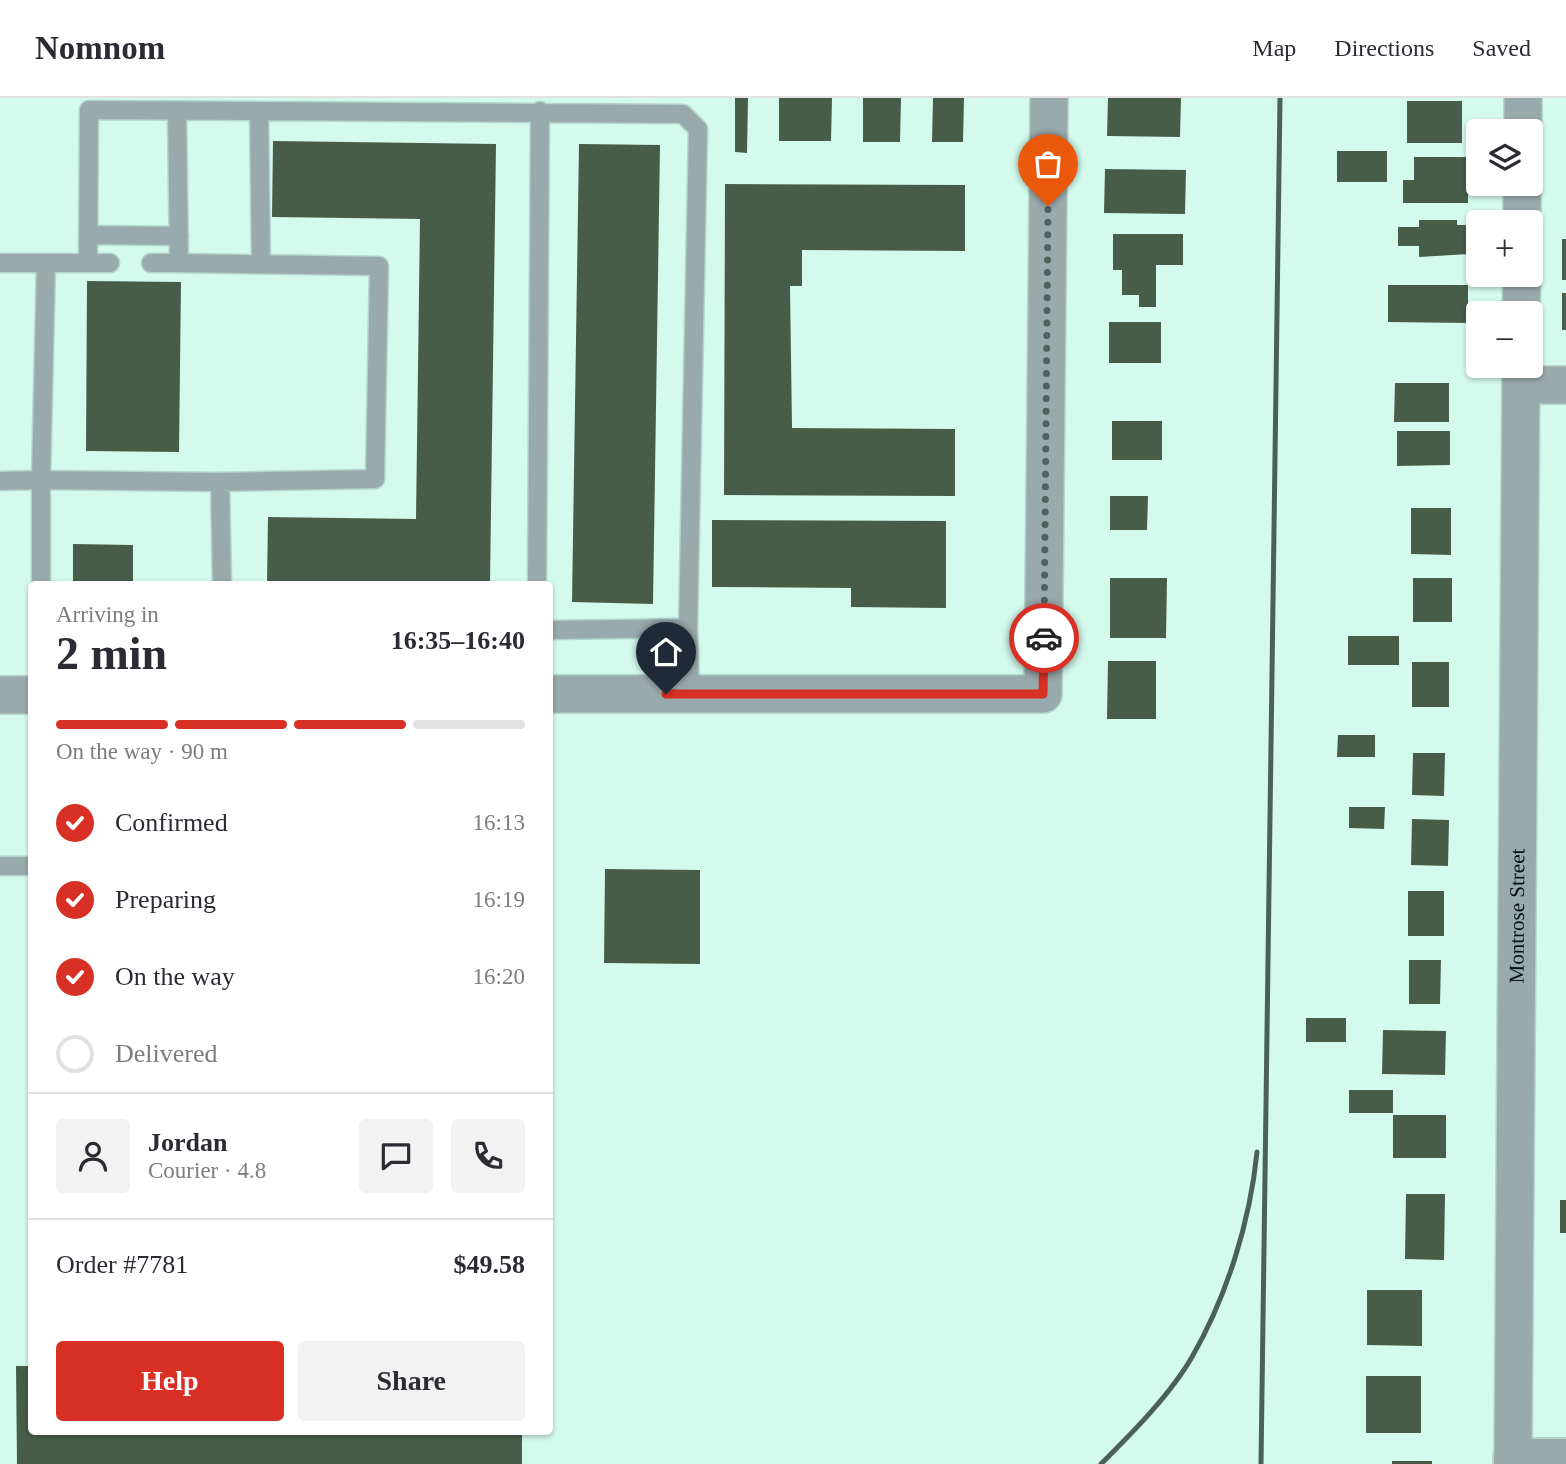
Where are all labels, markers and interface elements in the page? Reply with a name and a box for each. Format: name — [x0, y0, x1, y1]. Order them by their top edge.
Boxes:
text: Nomnom — [35, 30, 165, 66]
text: Map — [1252, 35, 1296, 61]
text: Directions — [1334, 35, 1434, 61]
text: Saved — [1472, 35, 1531, 61]
map controls — [1466, 119, 1543, 378]
button: layers — [1466, 119, 1543, 196]
pin — [1018, 134, 1078, 206]
icon: bag — [1029, 145, 1067, 183]
button: + — [1466, 210, 1543, 287]
button: − — [1466, 301, 1543, 378]
text: Arriving in — [56, 602, 159, 627]
courier — [1009, 603, 1079, 673]
icon: car — [1025, 619, 1063, 657]
pin — [636, 622, 696, 694]
text: 16:35–16:40 — [391, 626, 525, 655]
text: 2 min — [56, 628, 167, 679]
icon: home — [647, 633, 685, 671]
text: On the way · 90 m — [56, 739, 228, 764]
icon: check — [56, 804, 94, 842]
text: Confirmed — [115, 808, 228, 837]
text: 16:13 — [473, 810, 525, 835]
street label: Montrose Street — [1504, 848, 1529, 984]
icon: check — [56, 881, 94, 919]
text: Preparing — [115, 885, 216, 914]
text: 16:19 — [473, 887, 525, 912]
icon: check — [56, 958, 94, 996]
text: On the way — [115, 962, 235, 991]
text: 16:20 — [473, 964, 525, 989]
text: Delivered — [115, 1039, 218, 1068]
button: person — [56, 1119, 130, 1193]
button: chat — [359, 1119, 433, 1193]
button: phone — [451, 1119, 525, 1193]
text: Jordan — [148, 1128, 227, 1157]
text: Courier · 4.8 — [148, 1158, 266, 1183]
text: Order #7781 — [56, 1250, 188, 1279]
text: $49.58 — [454, 1250, 525, 1279]
button: Help — [56, 1341, 284, 1421]
button: Share — [298, 1341, 525, 1421]

